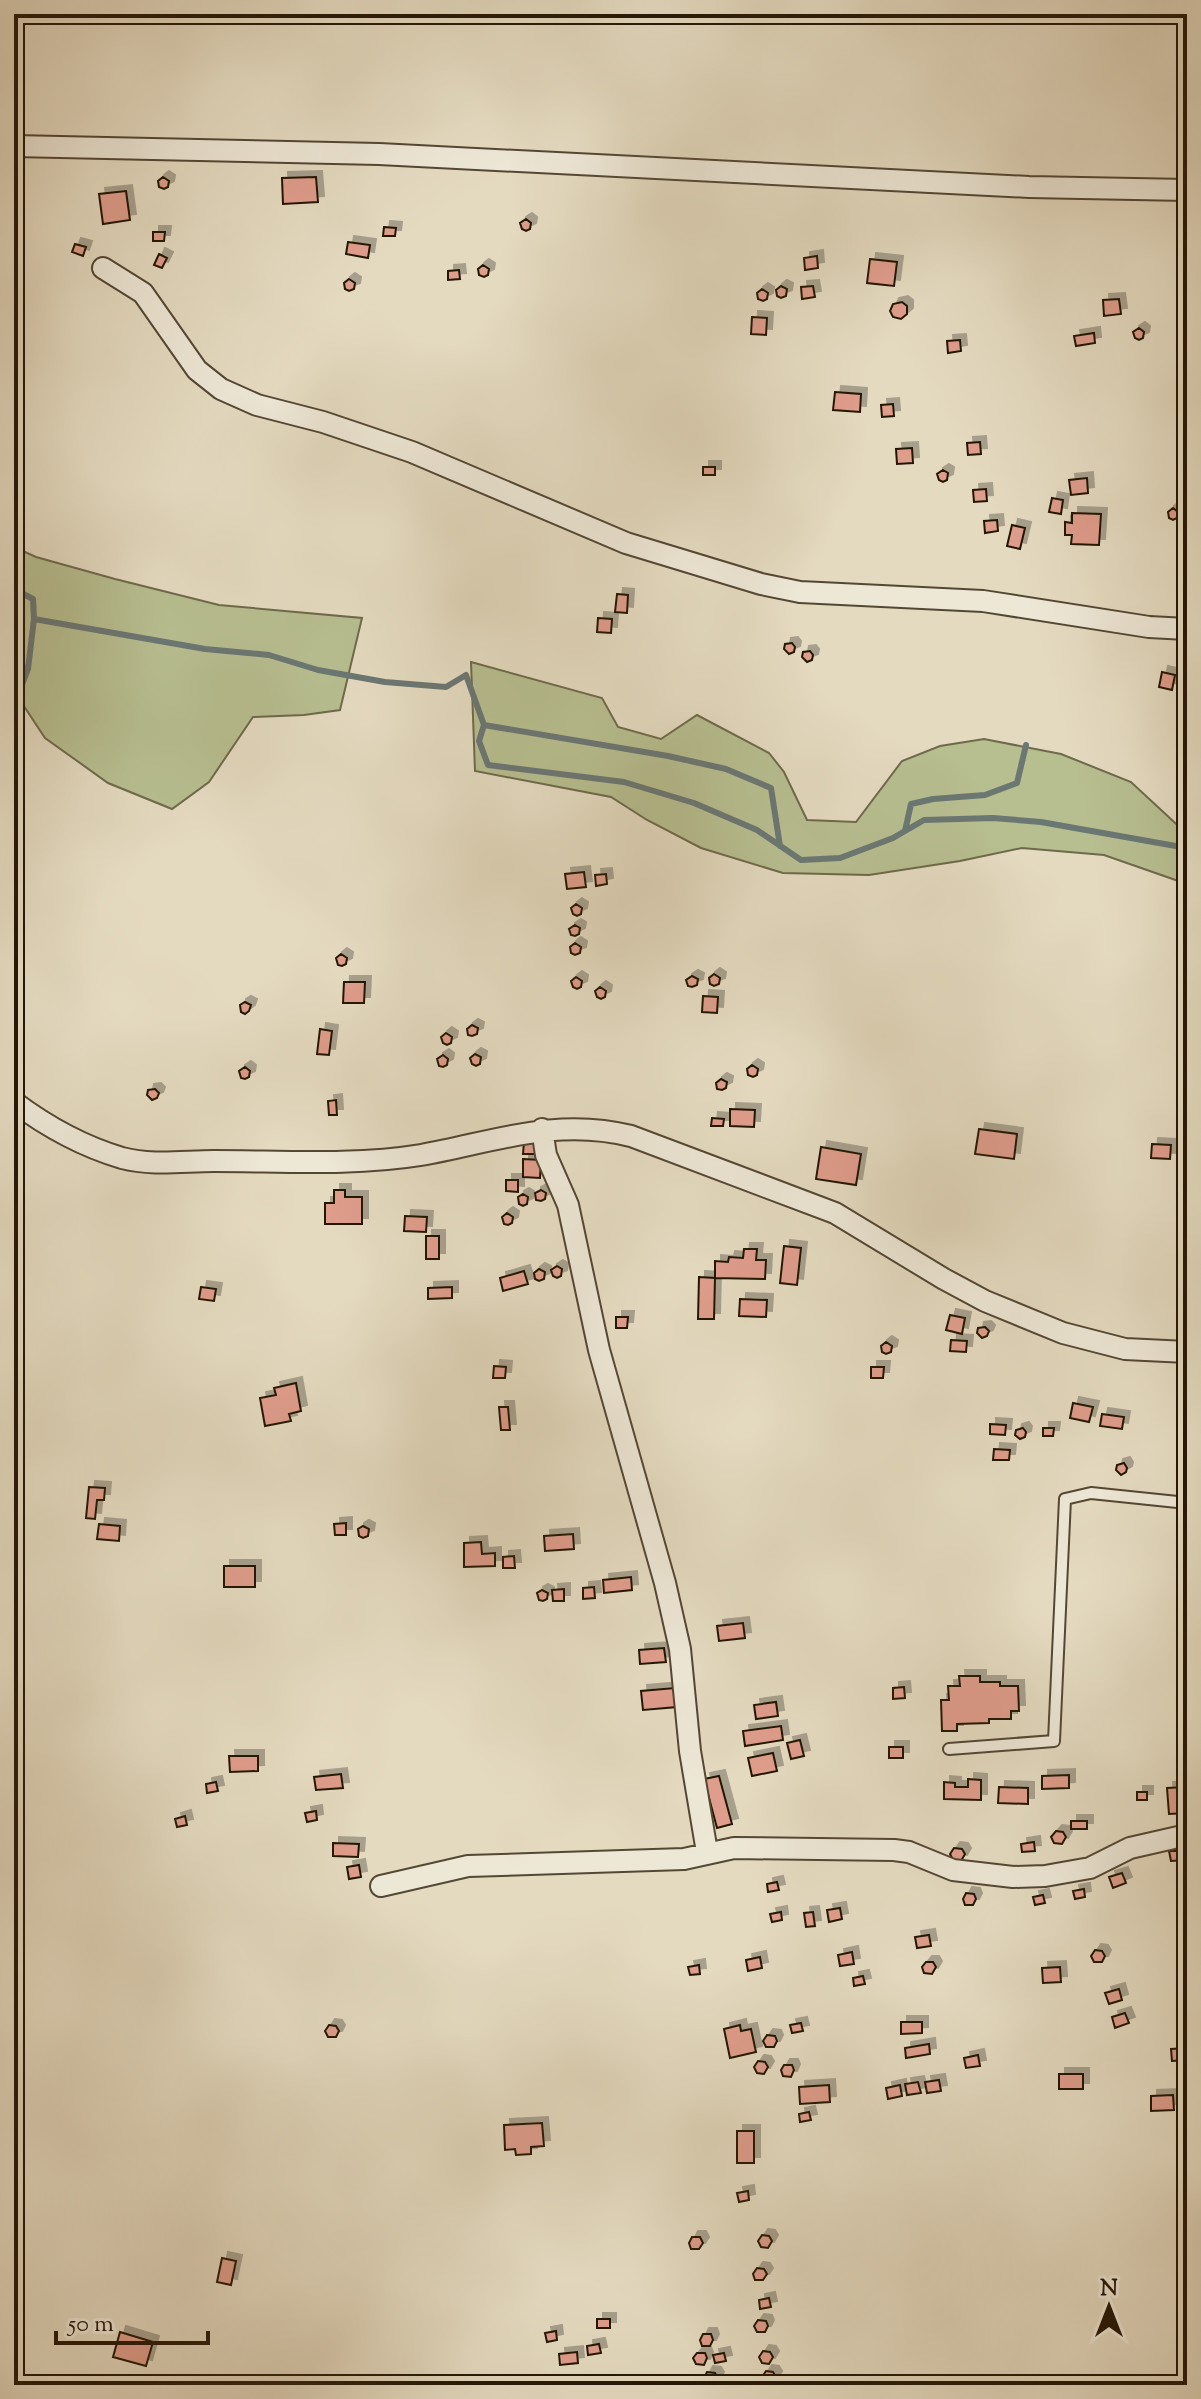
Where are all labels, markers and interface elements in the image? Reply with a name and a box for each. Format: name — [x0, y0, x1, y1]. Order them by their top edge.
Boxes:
north arrow — [1069, 2267, 1149, 2347]
text: N — [1100, 2274, 1118, 2306]
scale bar — [56, 2295, 208, 2345]
text: 50 m — [66, 2308, 114, 2342]

